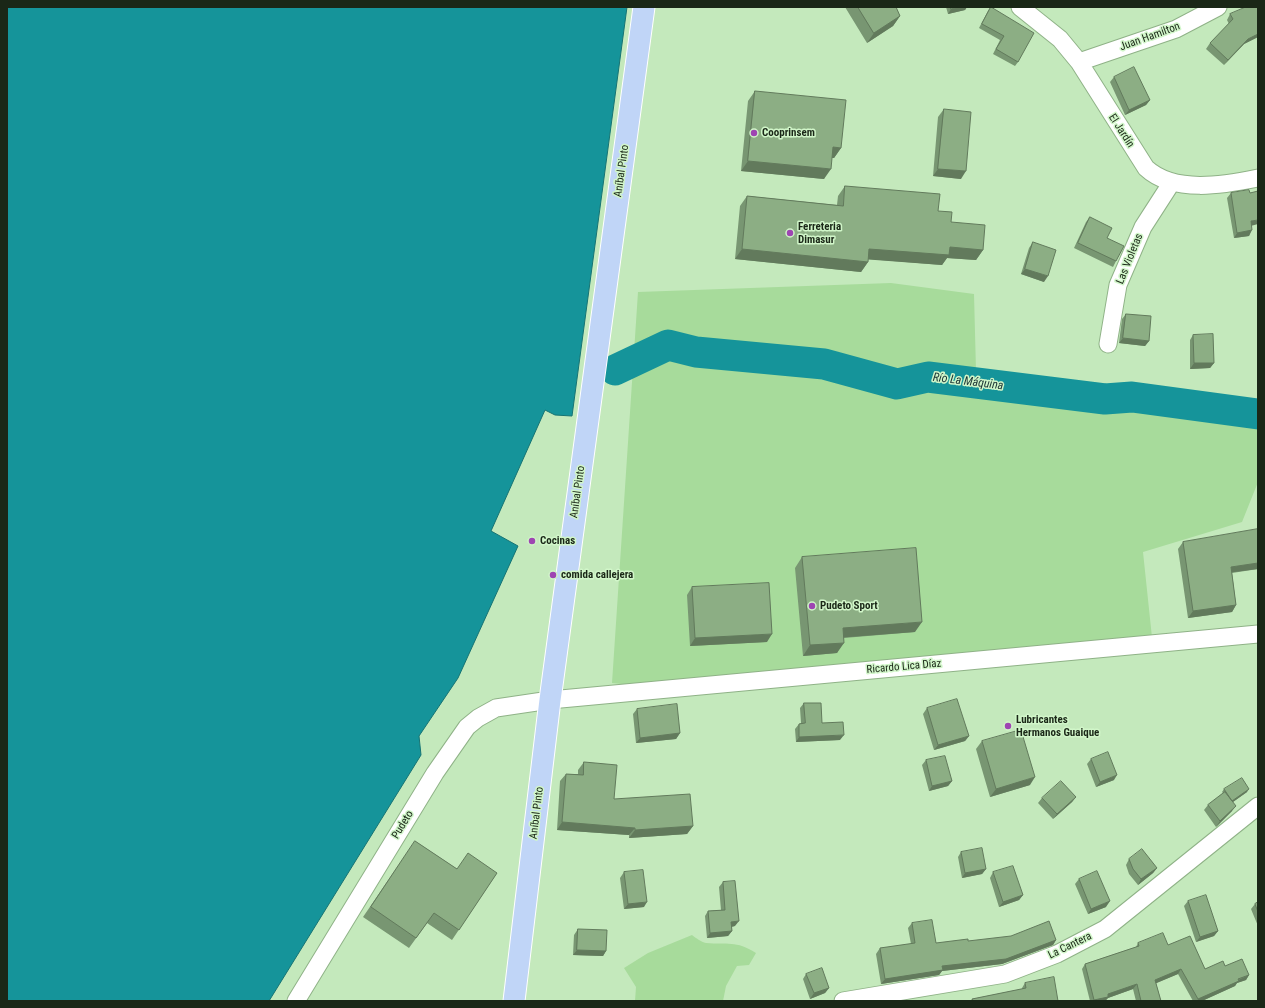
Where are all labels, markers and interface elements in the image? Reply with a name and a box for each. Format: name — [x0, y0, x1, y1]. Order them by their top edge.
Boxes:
street label: Juan Hamilton — [1118, 20, 1182, 54]
street label: El Jardín — [1105, 112, 1137, 150]
place label: Cooprinsem — [762, 126, 815, 140]
marker: Cooprinsem — [749, 128, 759, 138]
street label: Aníbal Pinto — [612, 144, 632, 198]
place label: Ferreteria Dimasur — [798, 220, 841, 246]
marker: Ferreteria Dimasur — [785, 228, 795, 238]
street label: Las Violetas — [1114, 232, 1146, 286]
water label: Río La Máquina — [932, 371, 1004, 393]
street label: Aníbal Pinto — [568, 465, 588, 519]
place label: Cocinas — [540, 534, 575, 548]
marker: Cocinas — [527, 536, 537, 546]
place label: comida callejera — [561, 568, 633, 582]
marker: comida callejera — [548, 570, 558, 580]
place label: Pudeto Sport — [820, 599, 878, 613]
marker: Pudeto Sport — [807, 601, 817, 611]
street label: Ricardo Lica Díaz — [866, 657, 942, 677]
place label: Lubricantes Hermanos Guaique — [1016, 713, 1099, 739]
marker: Lubricantes Hermanos Guaique — [1003, 721, 1013, 731]
street label: Aníbal Pinto — [527, 786, 547, 840]
street label: Pudeto — [389, 808, 417, 842]
street label: La Cantera — [1046, 930, 1094, 962]

